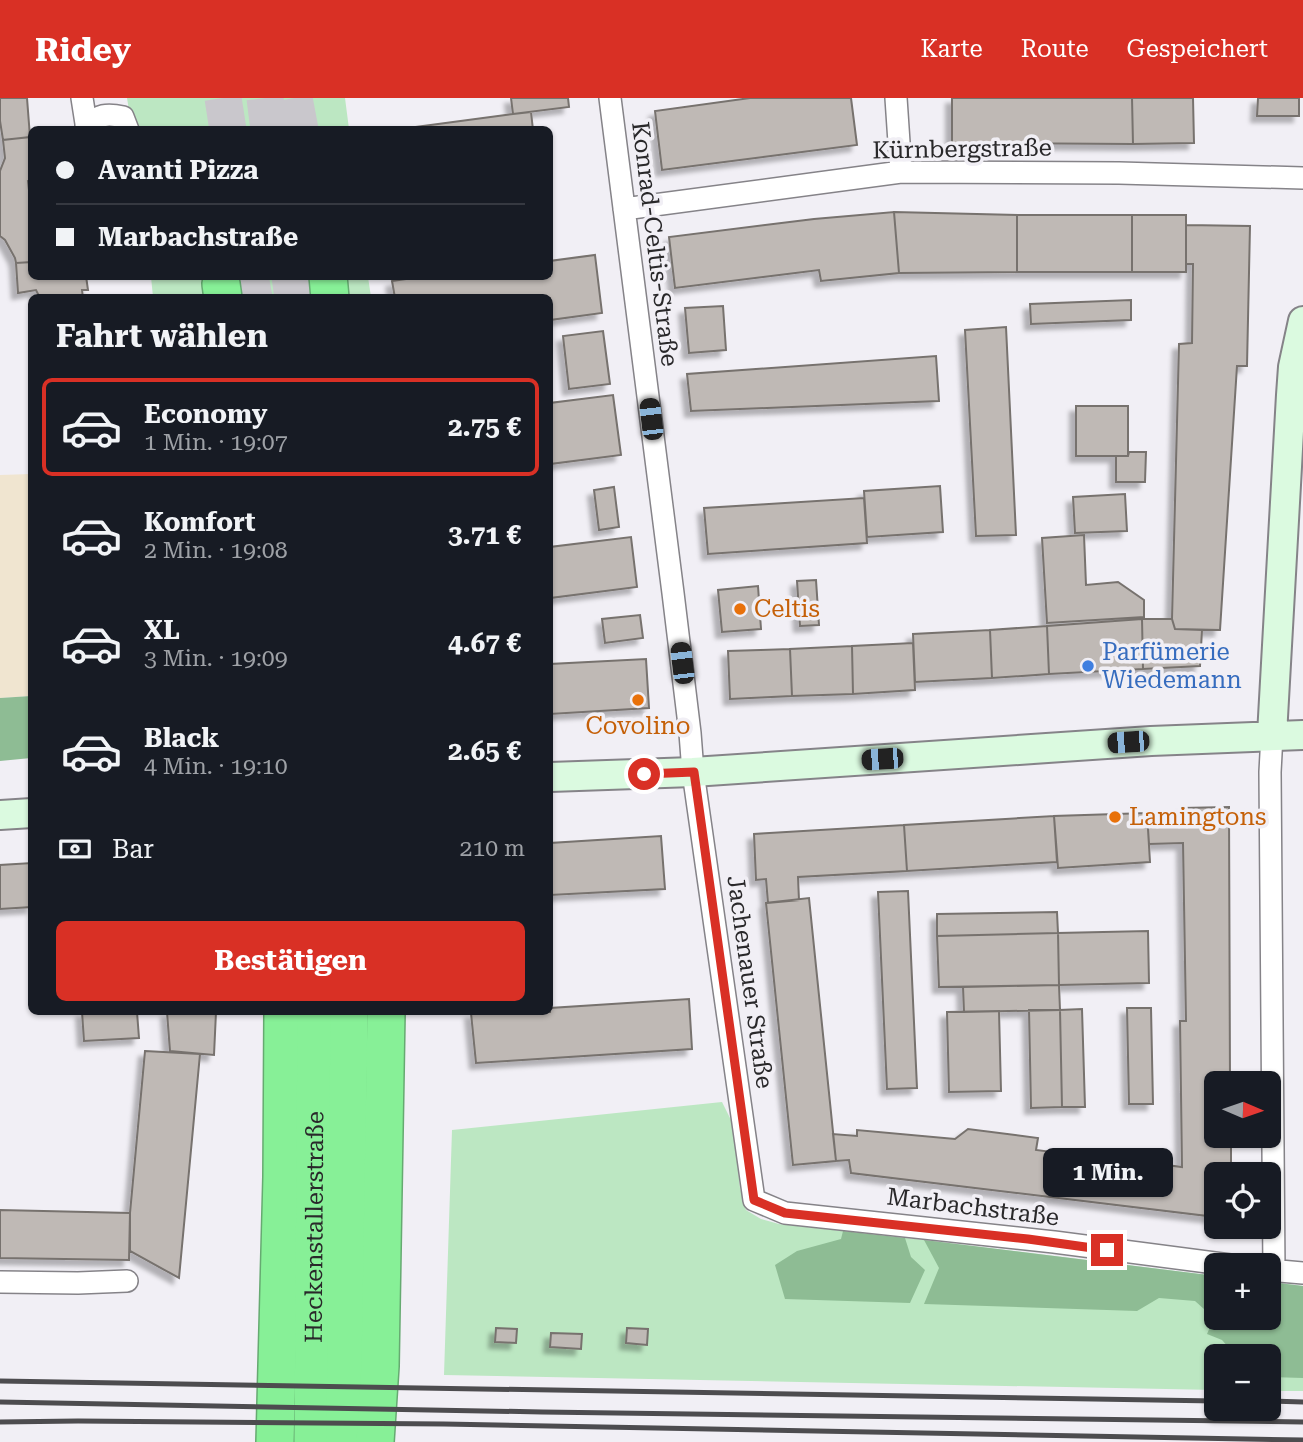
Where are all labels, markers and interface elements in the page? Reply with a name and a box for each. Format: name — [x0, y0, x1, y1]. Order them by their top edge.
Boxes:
text: Ridey — [35, 30, 131, 69]
text: Karte — [920, 35, 983, 63]
text: Route — [1021, 35, 1089, 63]
text: Gespeichert — [1127, 35, 1268, 63]
street label: Konrad-Celtis-Straße — [626, 120, 684, 368]
street label: Kürnbergstraße — [872, 133, 1052, 165]
text: Avanti Pizza — [98, 155, 258, 185]
text: Marbachstraße — [98, 222, 298, 252]
text: Fahrt wählen — [56, 317, 268, 355]
icon: car — [60, 396, 123, 459]
car — [639, 397, 664, 441]
text: Economy — [144, 399, 267, 429]
text: 2.75 € — [448, 412, 521, 442]
text: 1 Min. · 19:07 — [144, 429, 288, 456]
icon: car — [60, 504, 123, 567]
text: Komfort — [144, 507, 256, 537]
text: 3.71 € — [448, 520, 521, 550]
text: 2 Min. · 19:08 — [144, 537, 288, 564]
place label: Celtis — [754, 595, 820, 623]
marker: Celtis — [732, 601, 748, 617]
icon: car — [60, 612, 123, 675]
text: XL — [144, 615, 180, 645]
text: 4.67 € — [448, 628, 521, 658]
place label: Parfümerie Wiedemann — [1102, 638, 1242, 694]
car — [670, 641, 695, 685]
text: 3 Min. · 19:09 — [144, 645, 288, 672]
marker: Parfümerie Wiedemann — [1080, 658, 1096, 674]
marker: Covolino — [630, 692, 646, 708]
place label: Covolino — [585, 712, 691, 740]
icon: car — [60, 720, 123, 783]
text: Black — [144, 723, 219, 753]
car — [1107, 730, 1150, 754]
text: 2.65 € — [448, 736, 521, 766]
car — [861, 747, 904, 771]
text: 4 Min. · 19:10 — [144, 753, 288, 780]
route start — [628, 758, 660, 790]
place label: Lamingtons — [1129, 803, 1266, 831]
marker: Lamingtons — [1107, 809, 1123, 825]
icon: cash — [56, 830, 94, 868]
text: Bar — [112, 834, 154, 864]
text: 210 m — [460, 835, 525, 862]
street label: Jachenauer Straße — [721, 874, 779, 1090]
button: Bestätigen — [56, 921, 525, 1001]
north arrow — [1204, 1071, 1281, 1148]
map controls — [1204, 1071, 1281, 1421]
street label: Heckenstallerstraße — [300, 1111, 329, 1343]
callout: 1 Min. — [1042, 1148, 1172, 1198]
text: 1 Min. — [1072, 1159, 1144, 1186]
button: locate — [1204, 1162, 1281, 1239]
street label: Marbachstraße — [885, 1183, 1061, 1231]
route end — [1091, 1234, 1123, 1266]
button: + — [1204, 1253, 1281, 1330]
button: − — [1204, 1344, 1281, 1421]

